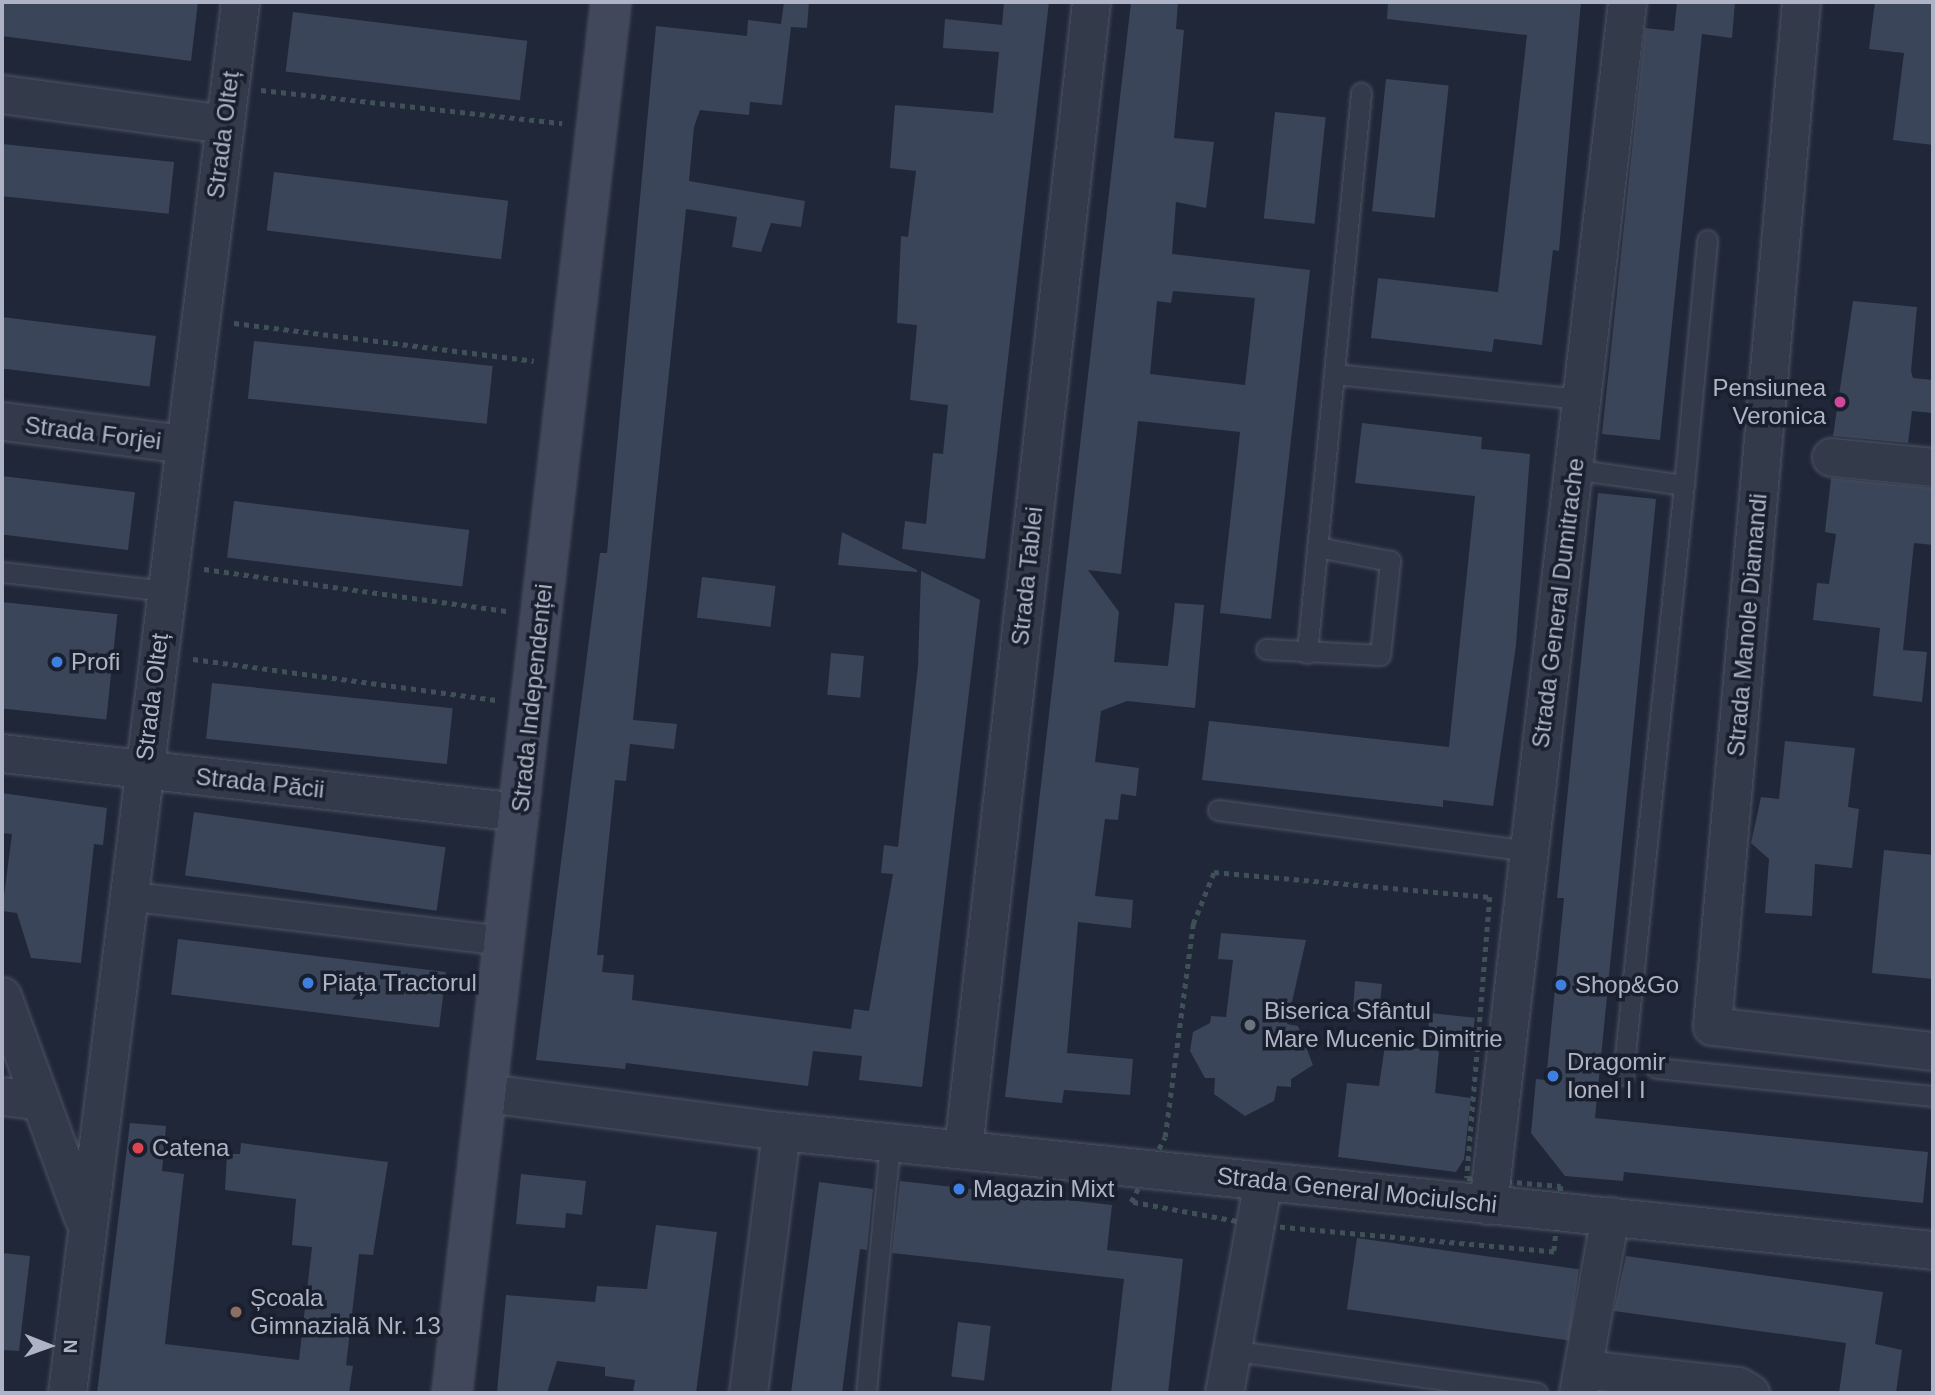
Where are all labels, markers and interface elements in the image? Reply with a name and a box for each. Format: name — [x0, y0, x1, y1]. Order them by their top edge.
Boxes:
street label: Strada Olteț — [201, 70, 245, 200]
place label: Pensiunea Veronica — [1713, 374, 1826, 430]
marker: Pensiunea Veronica — [1832, 394, 1848, 410]
street label: Strada Forjei — [23, 410, 163, 456]
street label: Strada General Dumitrache — [1526, 456, 1590, 750]
street label: Strada Manole Diamandi — [1721, 492, 1773, 758]
street label: Strada Tablei — [1005, 505, 1049, 647]
street label: Strada Independenței — [506, 582, 558, 814]
street label: Strada Olteț — [130, 632, 174, 762]
place label: Profi — [71, 648, 120, 676]
marker: Profi — [49, 654, 65, 670]
street label: Strada Păcii — [194, 762, 326, 804]
place label: Piața Tractorul — [322, 969, 477, 997]
place label: Shop&Go — [1575, 971, 1679, 999]
marker: Piața Tractorul — [300, 975, 316, 991]
marker: Shop&Go — [1553, 977, 1569, 993]
place label: Biserica Sfântul Mare Mucenic Dimitrie — [1264, 997, 1503, 1053]
marker: Biserica Sfântul Mare Mucenic Dimitrie — [1242, 1017, 1258, 1033]
place label: Dragomir Ionel I I — [1567, 1048, 1666, 1104]
marker: Dragomir Ionel I I — [1545, 1068, 1561, 1084]
place label: Catena — [152, 1134, 229, 1162]
marker: Catena — [130, 1140, 146, 1156]
street label: Strada General Mociulschi — [1216, 1161, 1498, 1219]
place label: Magazin Mixt — [973, 1175, 1114, 1203]
marker: Magazin Mixt — [951, 1181, 967, 1197]
place label: Școala Gimnazială Nr. 13 — [250, 1284, 441, 1340]
marker: Școala Gimnazială Nr. 13 — [228, 1304, 244, 1320]
north arrow — [14, 1311, 84, 1381]
text: N — [60, 1339, 81, 1353]

